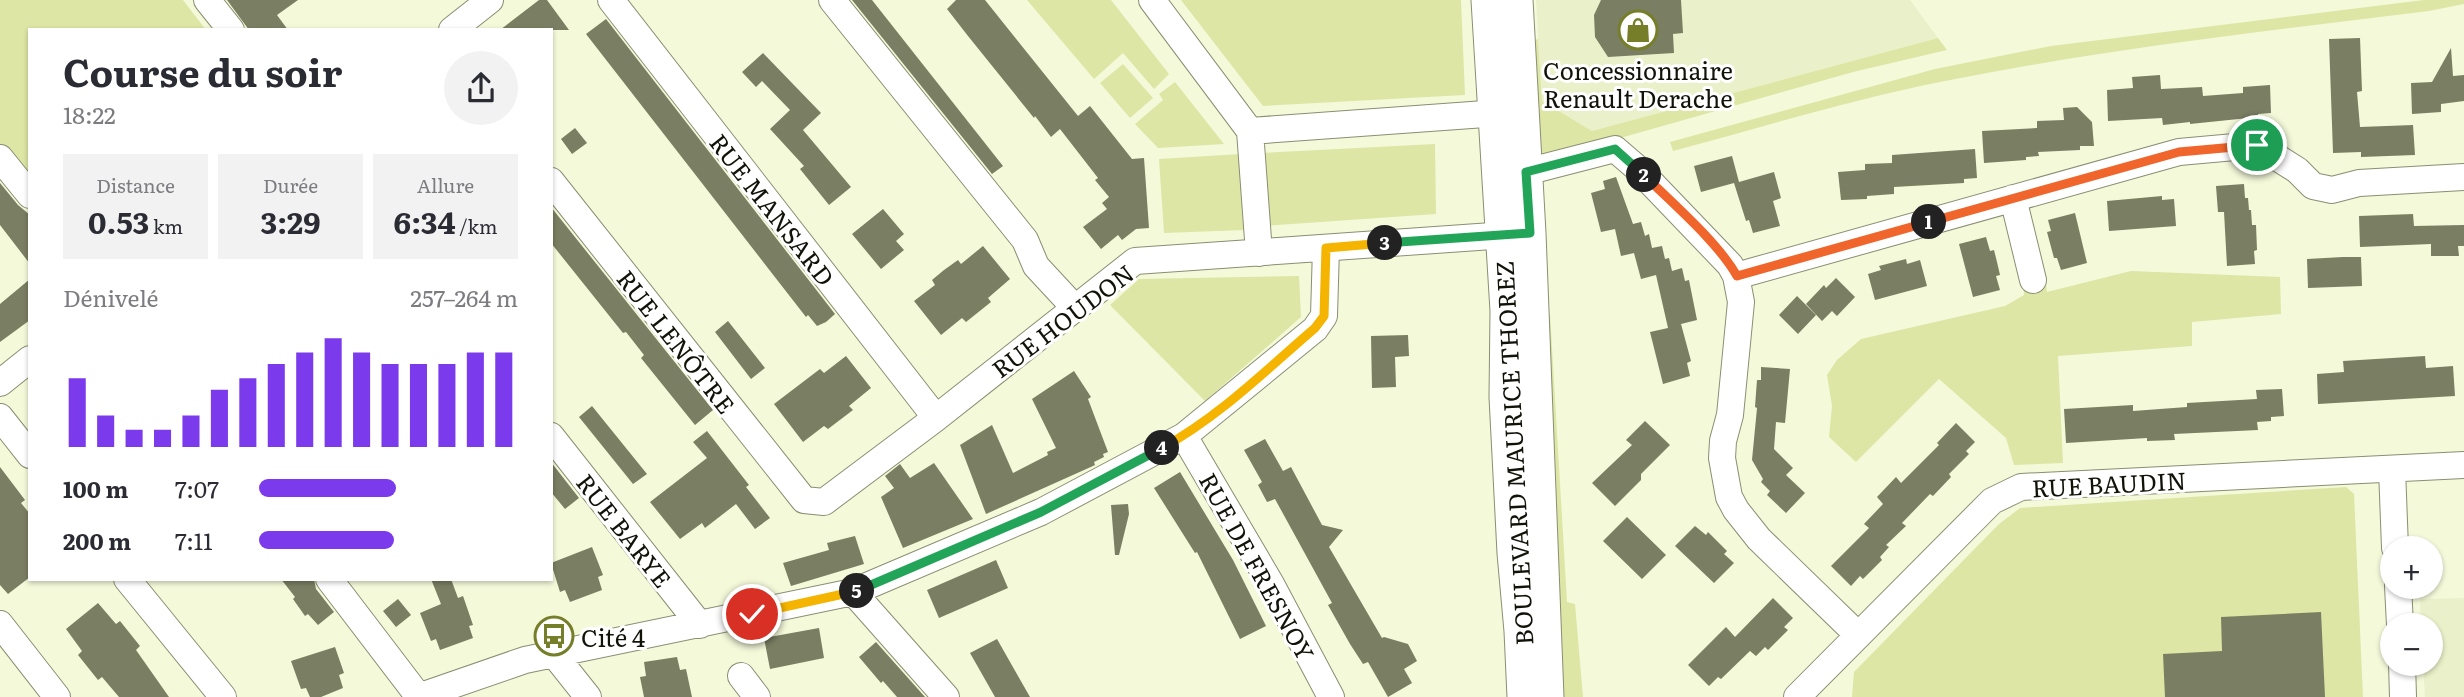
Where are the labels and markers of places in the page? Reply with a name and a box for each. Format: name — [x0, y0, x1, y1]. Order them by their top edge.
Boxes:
shop icon: Concessionnaire Renault Derache — [1617, 9, 1659, 51]
place label: Concessionnaire Renault Derache — [1543, 52, 1733, 115]
pin — [2227, 115, 2287, 175]
pin: 2 — [1626, 158, 1662, 192]
pin: 1 — [1912, 204, 1946, 240]
pin: 3 — [1368, 226, 1402, 260]
pin: 4 — [1144, 430, 1180, 466]
pin: 5 — [840, 574, 874, 608]
pin — [722, 584, 782, 644]
bus stop icon: Cité 4 — [533, 615, 575, 657]
place label: Cité 4 — [581, 619, 645, 654]

